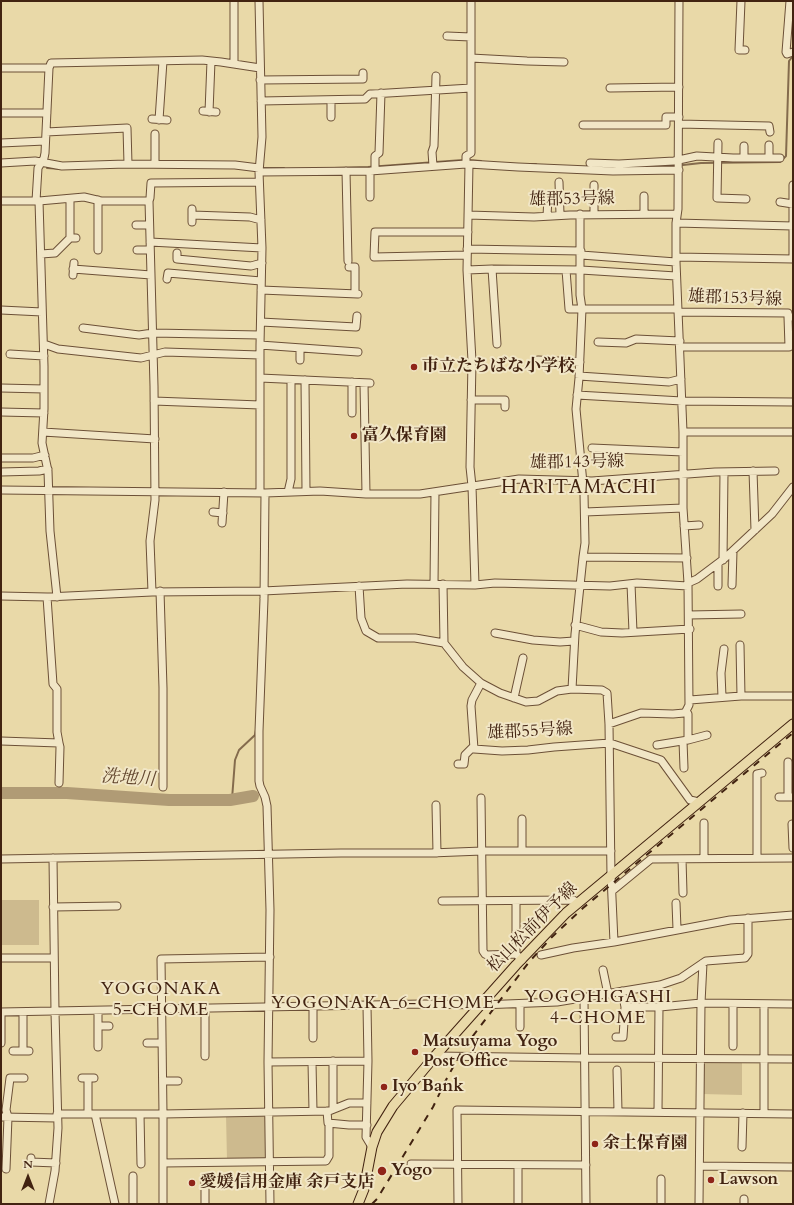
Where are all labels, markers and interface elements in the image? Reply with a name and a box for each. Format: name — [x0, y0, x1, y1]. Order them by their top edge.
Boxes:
street label: 雄郡53号線 — [529, 189, 615, 211]
street label: 雄郡153号線 — [688, 287, 782, 311]
place label: 市立たちばな小学校 — [422, 357, 575, 377]
marker: 市立たちばな小学校 — [409, 362, 419, 372]
place label: 富久保育園 — [362, 426, 447, 446]
marker: 富久保育園 — [349, 431, 359, 441]
street label: 雄郡143号線 — [530, 452, 624, 474]
district label: HARITAMACHI — [501, 478, 657, 500]
street label: 雄郡55号線 — [487, 720, 573, 744]
water label: 洗地川 — [100, 766, 156, 792]
street label: 松山松前伊予線 — [484, 879, 582, 977]
district label: YOGONAKA 5-CHOME — [100, 979, 222, 1022]
district label: YOGOHIGASHI 4-CHOME — [524, 987, 672, 1030]
district label: YOGONAKA 6-CHOME — [271, 993, 495, 1015]
place label: Matsuyama Yogo Post Office — [423, 1032, 558, 1072]
marker: Matsuyama Yogo Post Office — [410, 1047, 420, 1057]
place label: Iyo Bank — [392, 1077, 464, 1097]
marker: Iyo Bank — [379, 1082, 389, 1092]
place label: 余土保育園 — [603, 1134, 688, 1154]
marker: 余土保育園 — [590, 1139, 600, 1149]
north arrow — [8, 1157, 48, 1197]
text: N — [23, 1157, 33, 1172]
place label: Yogo — [391, 1161, 432, 1181]
marker: Yogo — [376, 1165, 388, 1177]
place label: Lawson — [719, 1170, 778, 1190]
place label: 愛媛信用金庫 余戸支店 — [200, 1173, 375, 1193]
marker: Lawson — [706, 1175, 716, 1185]
marker: 愛媛信用金庫 余戸支店 — [187, 1178, 197, 1188]

